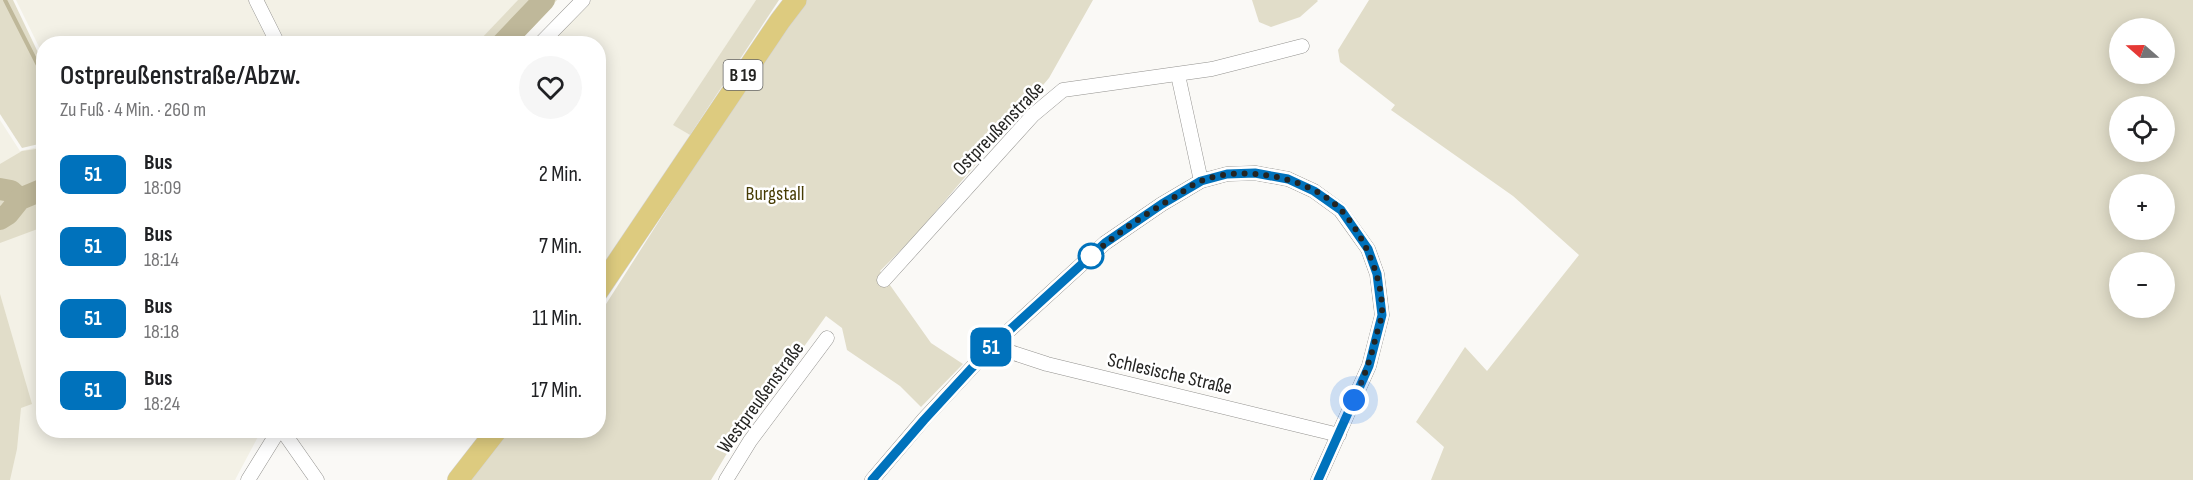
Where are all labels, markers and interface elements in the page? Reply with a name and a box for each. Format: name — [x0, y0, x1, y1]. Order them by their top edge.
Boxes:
north arrow — [2109, 18, 2175, 84]
map controls — [2109, 18, 2175, 318]
button: heart — [519, 56, 582, 119]
text: Ostpreußenstraße/Abzw. — [60, 59, 301, 92]
road number: B 19 — [724, 60, 762, 90]
street label: Ostpreußenstraße — [948, 77, 1049, 181]
button: locate — [2109, 96, 2175, 162]
text: Zu Fuß · 4 Min. · 260 m — [60, 98, 206, 122]
text: Bus — [144, 149, 173, 176]
text: 2 Min. — [539, 161, 582, 188]
text: 51 — [84, 162, 102, 187]
button: + — [2109, 174, 2175, 240]
text: 18:09 — [144, 176, 181, 200]
park label: Burgstall — [746, 182, 804, 206]
text: Bus — [144, 221, 173, 248]
text: 7 Min. — [539, 233, 582, 260]
text: 51 — [84, 234, 102, 259]
unlabelled marker — [1078, 243, 1104, 269]
text: 18:14 — [144, 248, 179, 272]
button: − — [2109, 252, 2175, 318]
text: Bus — [144, 293, 173, 320]
text: 11 Min. — [532, 305, 582, 332]
text: 51 — [84, 306, 102, 331]
text: 18:18 — [144, 320, 179, 344]
line badge: 51 — [964, 328, 1018, 366]
text: 51 — [982, 335, 1000, 360]
street label: Westpreußenstraße — [712, 337, 809, 458]
street label: Schlesische Straße — [1105, 348, 1234, 400]
text: Bus — [144, 365, 173, 392]
text: 17 Min. — [531, 377, 582, 404]
text: 51 — [84, 378, 102, 403]
your location — [1339, 385, 1369, 415]
text: 18:24 — [144, 392, 180, 416]

